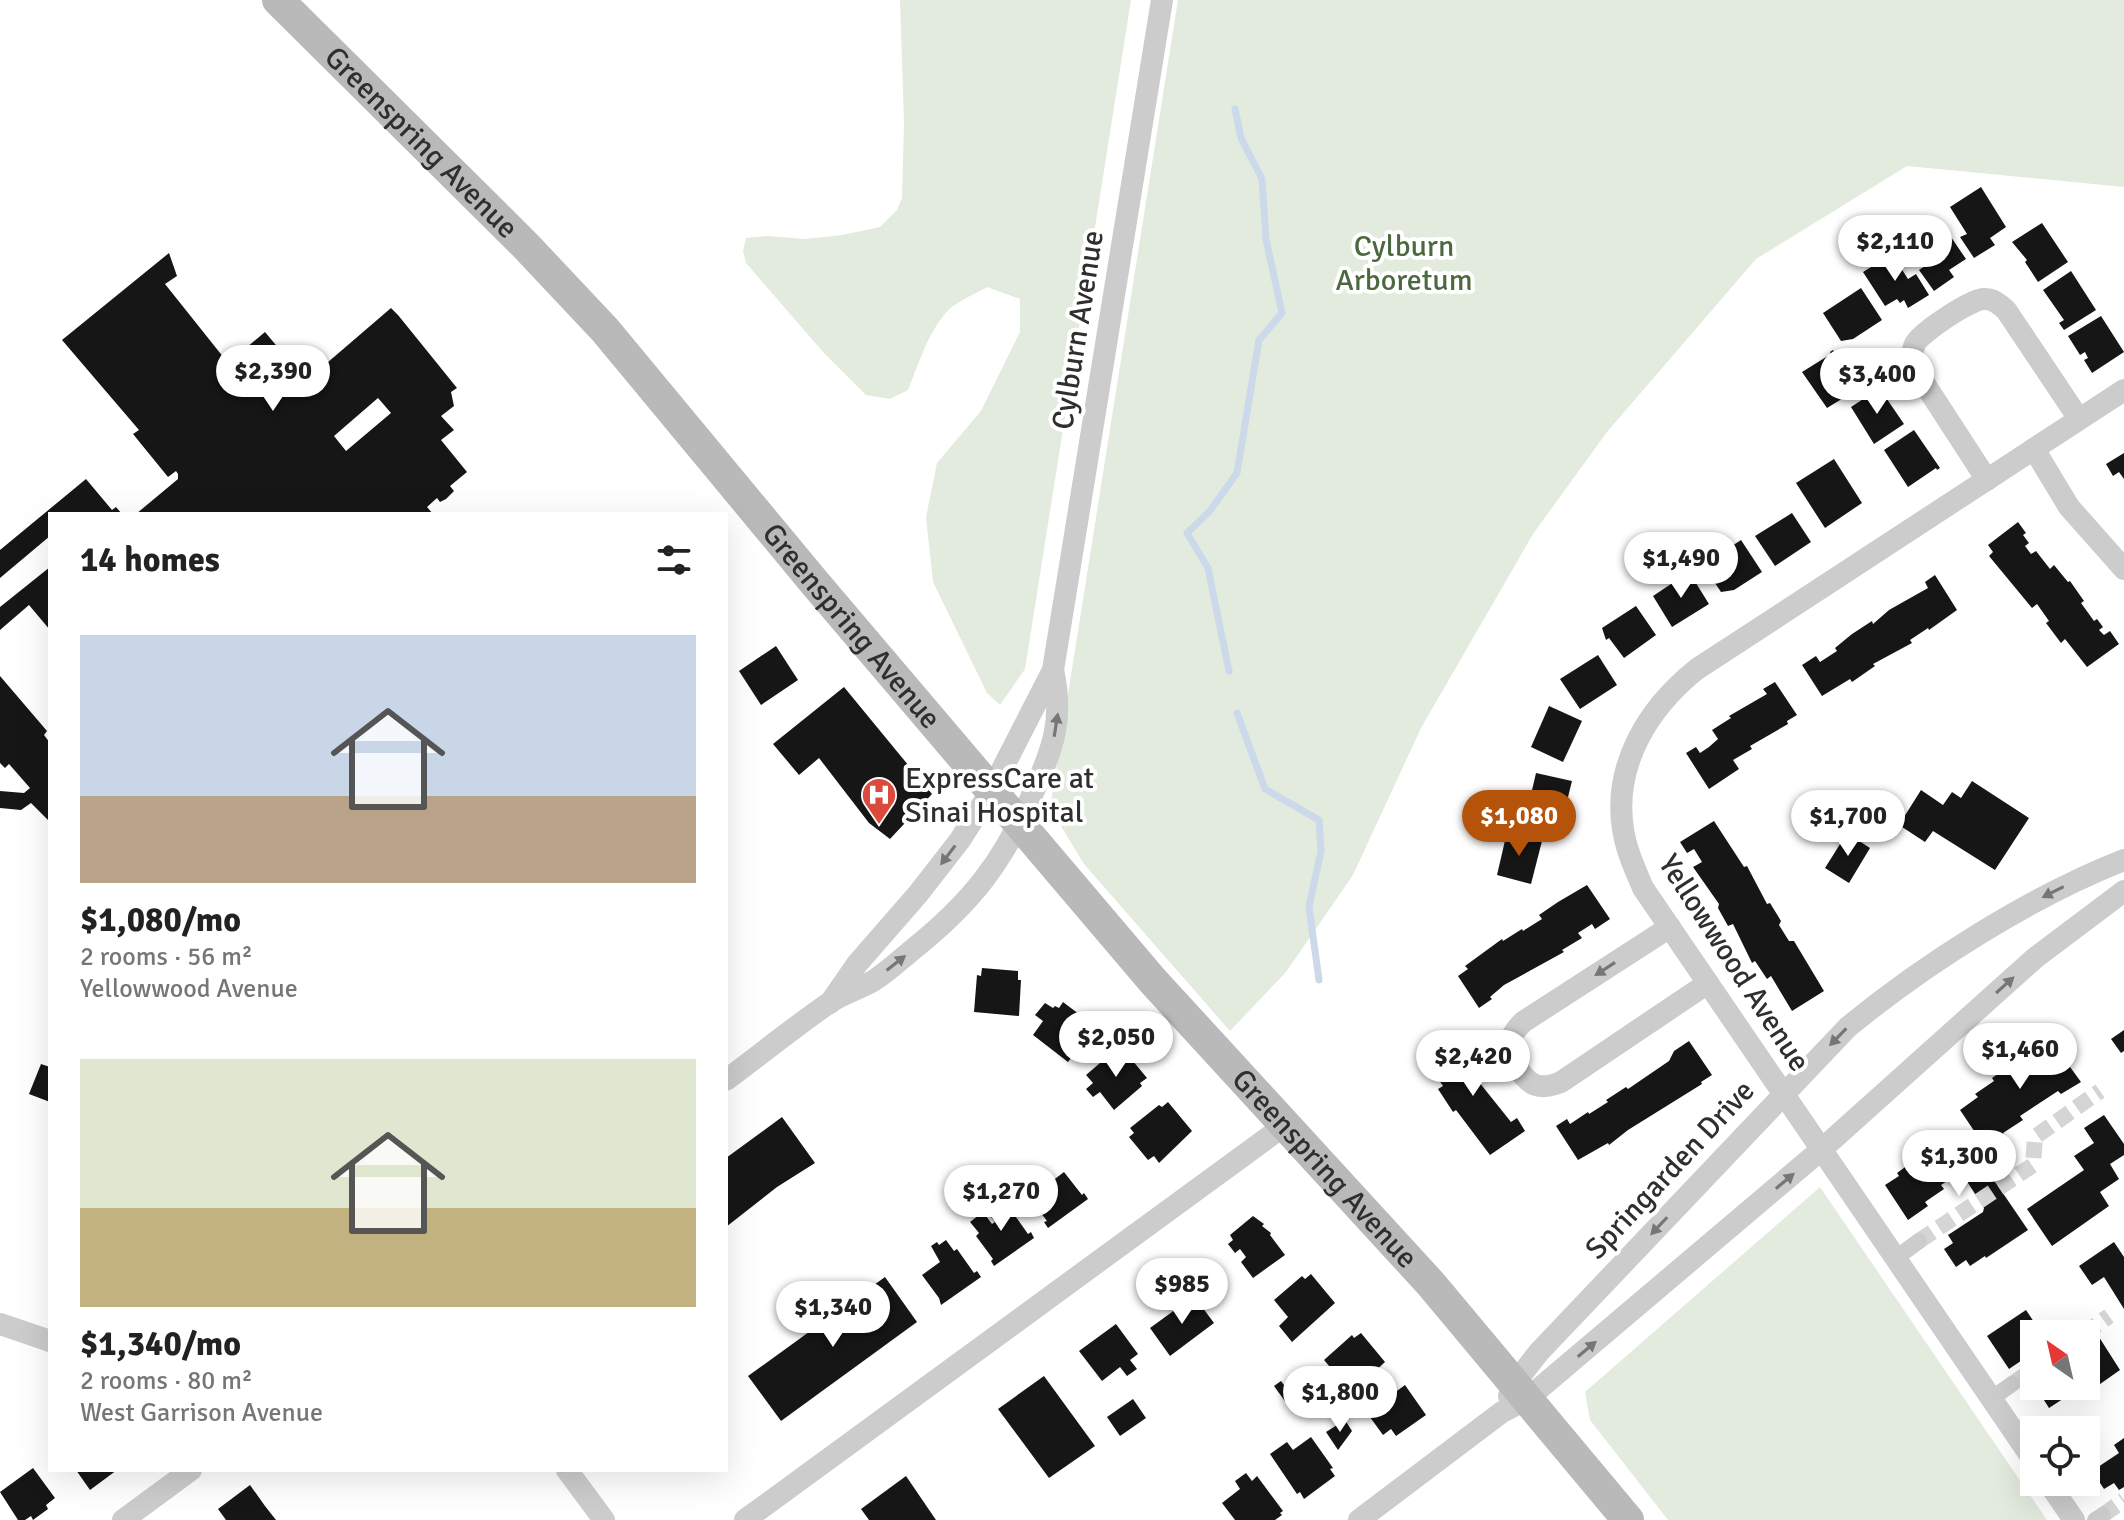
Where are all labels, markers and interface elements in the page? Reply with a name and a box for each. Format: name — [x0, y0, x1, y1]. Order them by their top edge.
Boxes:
street label: Greenspring Avenue — [317, 38, 526, 246]
pin: $2,110 — [1830, 215, 1960, 283]
text: $2,110 — [1856, 225, 1934, 257]
street label: Cylburn Avenue — [1044, 228, 1112, 432]
park label: Cylburn Arboretum — [1335, 228, 1473, 299]
pin: $2,390 — [208, 345, 338, 413]
pin: $3,400 — [1812, 348, 1942, 416]
text: $2,390 — [234, 355, 312, 387]
text: $3,400 — [1838, 358, 1916, 390]
street label: Greenspring Avenue — [755, 516, 949, 736]
pin: $1,490 — [1616, 532, 1746, 600]
icon: filters — [652, 538, 696, 582]
text: 14 homes — [80, 539, 220, 581]
text: $1,490 — [1642, 542, 1720, 574]
icon: home — [316, 687, 460, 831]
one-way arrow — [1050, 713, 1063, 738]
place label: ExpressCare at Sinai Hospital — [905, 760, 1094, 831]
hospital icon: ExpressCare at Sinai Hospital — [860, 776, 898, 826]
pin: $1,080 — [1454, 790, 1584, 858]
pin: $1,700 — [1783, 790, 1913, 858]
text: $1,080 — [1480, 800, 1558, 832]
text: $1,700 — [1809, 800, 1887, 832]
one-way arrow — [940, 845, 956, 866]
street label: Yellowwood Avenue — [1650, 848, 1818, 1078]
one-way arrow — [2042, 886, 2065, 899]
text: $1,080/mo — [80, 899, 241, 941]
text: 2 rooms · 56 m² — [80, 941, 253, 973]
one-way arrow — [886, 955, 906, 971]
one-way arrow — [1594, 962, 1615, 977]
text: Yellowwood Avenue — [80, 973, 298, 1005]
one-way arrow — [1994, 977, 2014, 994]
pin: $2,050 — [1051, 1011, 1181, 1079]
text: $2,050 — [1077, 1021, 1155, 1053]
pin: $1,460 — [1955, 1023, 2085, 1091]
one-way arrow — [1830, 1027, 1848, 1046]
pin: $2,420 — [1408, 1030, 1538, 1098]
text: $1,460 — [1981, 1033, 2059, 1065]
text: $2,420 — [1434, 1040, 1512, 1072]
street label: Greenspring Avenue — [1224, 1061, 1426, 1276]
street label: Springarden Drive — [1578, 1073, 1762, 1267]
icon: home — [316, 1111, 460, 1255]
pin: $1,300 — [1894, 1130, 2024, 1198]
text: $1,300 — [1920, 1140, 1998, 1172]
pin: $1,270 — [936, 1165, 1066, 1233]
one-way arrow — [1775, 1173, 1795, 1190]
text: $1,270 — [962, 1175, 1040, 1207]
one-way arrow — [1650, 1216, 1668, 1235]
pin: $985 — [1135, 1258, 1229, 1326]
text: $985 — [1154, 1268, 1210, 1300]
pin: $1,340 — [768, 1281, 898, 1349]
text: $1,340 — [794, 1291, 872, 1323]
north arrow — [2020, 1320, 2100, 1400]
map controls — [2020, 1320, 2100, 1496]
text: $1,340/mo — [80, 1323, 241, 1365]
one-way arrow — [1576, 1341, 1596, 1358]
text: 2 rooms · 80 m² — [80, 1365, 253, 1397]
pin: $1,800 — [1275, 1366, 1405, 1434]
text: $1,800 — [1301, 1376, 1379, 1408]
text: West Garrison Avenue — [80, 1397, 323, 1429]
button: locate — [2020, 1416, 2100, 1496]

